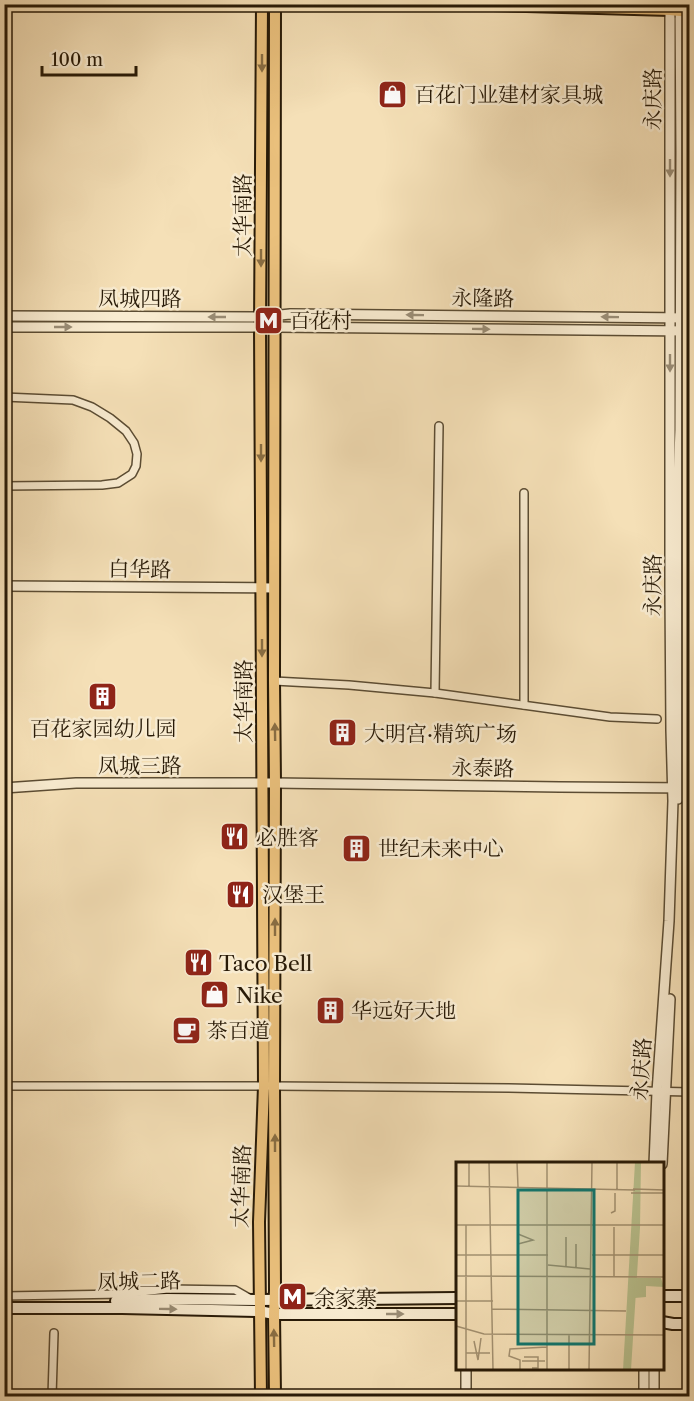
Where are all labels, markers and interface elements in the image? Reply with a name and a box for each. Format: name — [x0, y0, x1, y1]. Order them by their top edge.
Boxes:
scale bar — [42, 39, 136, 77]
text: 100 m — [51, 49, 103, 71]
one-way arrow — [257, 53, 267, 72]
street label: 永庆路 — [640, 68, 665, 131]
shop icon: 百花门业建材家具城 — [377, 78, 409, 110]
place label: 百花门业建材家具城 — [414, 82, 603, 107]
one-way arrow — [665, 158, 675, 177]
street label: 太华南路 — [230, 173, 255, 257]
one-way arrow — [256, 248, 266, 267]
street label: 永隆路 — [451, 285, 515, 311]
street label: 凤城四路 — [98, 286, 182, 311]
metro station icon: 百花村 — [252, 304, 284, 336]
place label: 百花村 — [289, 308, 352, 333]
one-way arrow — [406, 310, 425, 320]
one-way arrow — [208, 312, 227, 322]
one-way arrow — [601, 312, 620, 322]
one-way arrow — [53, 322, 72, 332]
one-way arrow — [472, 324, 491, 334]
one-way arrow — [665, 353, 675, 372]
one-way arrow — [256, 443, 266, 462]
street label: 永庆路 — [640, 554, 665, 617]
street label: 白华路 — [108, 556, 172, 582]
one-way arrow — [257, 638, 267, 657]
street label: 太华南路 — [231, 659, 256, 743]
building icon: 百花家园幼儿园 — [87, 681, 119, 713]
place label: 百花家园幼儿园 — [30, 716, 177, 741]
building icon: 大明宫·精筑广场 — [327, 717, 359, 749]
place label: 大明宫·精筑广场 — [364, 721, 517, 746]
one-way arrow — [270, 723, 280, 742]
street label: 凤城三路 — [98, 753, 182, 778]
street label: 永泰路 — [451, 755, 515, 781]
restaurant icon: 必胜客 — [219, 821, 251, 853]
place label: 必胜客 — [256, 825, 319, 850]
building icon: 世纪未来中心 — [341, 832, 373, 864]
place label: 世纪未来中心 — [378, 836, 504, 861]
restaurant icon: 汉堡王 — [225, 878, 257, 910]
place label: 汉堡王 — [262, 882, 325, 907]
one-way arrow — [270, 918, 280, 937]
restaurant icon: Taco Bell — [182, 947, 214, 979]
place label: Taco Bell — [219, 951, 312, 976]
shop icon: Nike — [199, 979, 231, 1011]
place label: Nike — [236, 983, 283, 1008]
building icon: 华远好天地 — [314, 994, 346, 1026]
place label: 华远好天地 — [351, 998, 456, 1023]
cafe icon: 茶百道 — [170, 1014, 202, 1046]
place label: 茶百道 — [207, 1018, 270, 1043]
street label: 永庆路 — [626, 1037, 656, 1101]
one-way arrow — [270, 1134, 280, 1153]
street label: 太华南路 — [227, 1144, 255, 1228]
inset map — [456, 1162, 664, 1371]
street label: 凤城二路 — [97, 1268, 181, 1294]
metro station icon: 余家寨 — [277, 1281, 309, 1313]
place label: 余家寨 — [314, 1285, 377, 1310]
one-way arrow — [158, 1305, 177, 1314]
one-way arrow — [386, 1309, 405, 1319]
one-way arrow — [269, 1329, 279, 1348]

